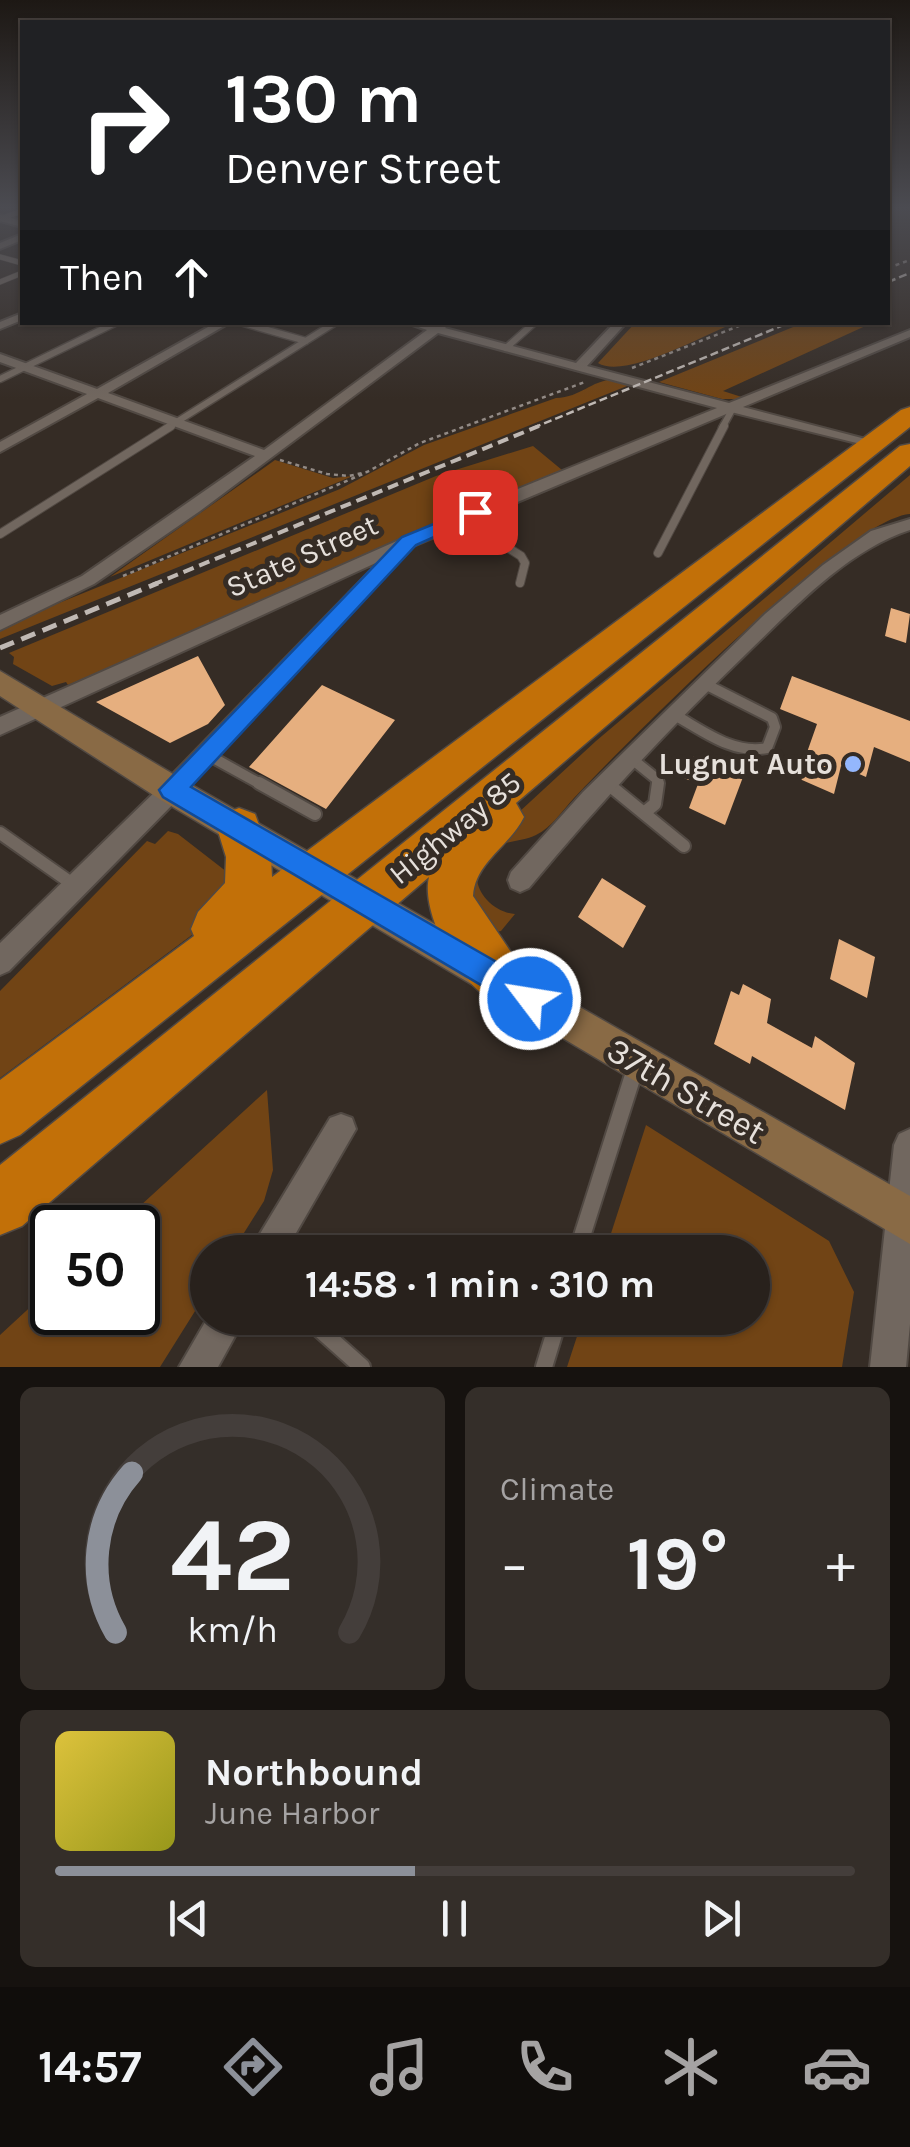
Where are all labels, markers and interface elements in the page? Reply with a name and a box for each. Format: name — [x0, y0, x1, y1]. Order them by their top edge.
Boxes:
text: 130 m — [225, 58, 422, 140]
icon: right — [60, 60, 190, 190]
text: Denver Street — [225, 142, 501, 194]
icon: ahead — [164, 250, 219, 305]
text: Then — [60, 255, 144, 300]
pin — [433, 470, 518, 555]
icon: arrive — [448, 485, 503, 540]
street label: State Street — [221, 507, 383, 605]
place label: Lugnut Auto — [659, 746, 833, 782]
marker: Lugnut Auto — [842, 753, 864, 775]
street label: Highway 85 — [382, 764, 528, 892]
position arrow — [478, 947, 582, 1051]
street label: 37th Street — [600, 1029, 772, 1153]
speed limit sign: 50 — [30, 1205, 160, 1335]
text: 14:58 · 1 min · 310 m — [305, 1262, 655, 1307]
text: Climate — [500, 1471, 614, 1508]
text: 42 — [170, 1495, 295, 1616]
text: 19° — [627, 1520, 728, 1608]
text: − — [500, 1532, 529, 1596]
text: + — [826, 1532, 855, 1596]
text: km/h — [187, 1609, 278, 1651]
text: Northbound — [205, 1750, 423, 1795]
text: June Harbor — [205, 1795, 379, 1832]
icon: previous — [161, 1891, 216, 1946]
icon: pause — [427, 1891, 482, 1946]
icon: next — [694, 1891, 749, 1946]
icon: directions — [218, 2032, 288, 2102]
icon: music — [364, 2032, 434, 2102]
icon: phone — [510, 2032, 580, 2102]
icon: climate — [656, 2032, 726, 2102]
icon: car — [802, 2032, 872, 2102]
text: 14:57 — [38, 2041, 142, 2093]

